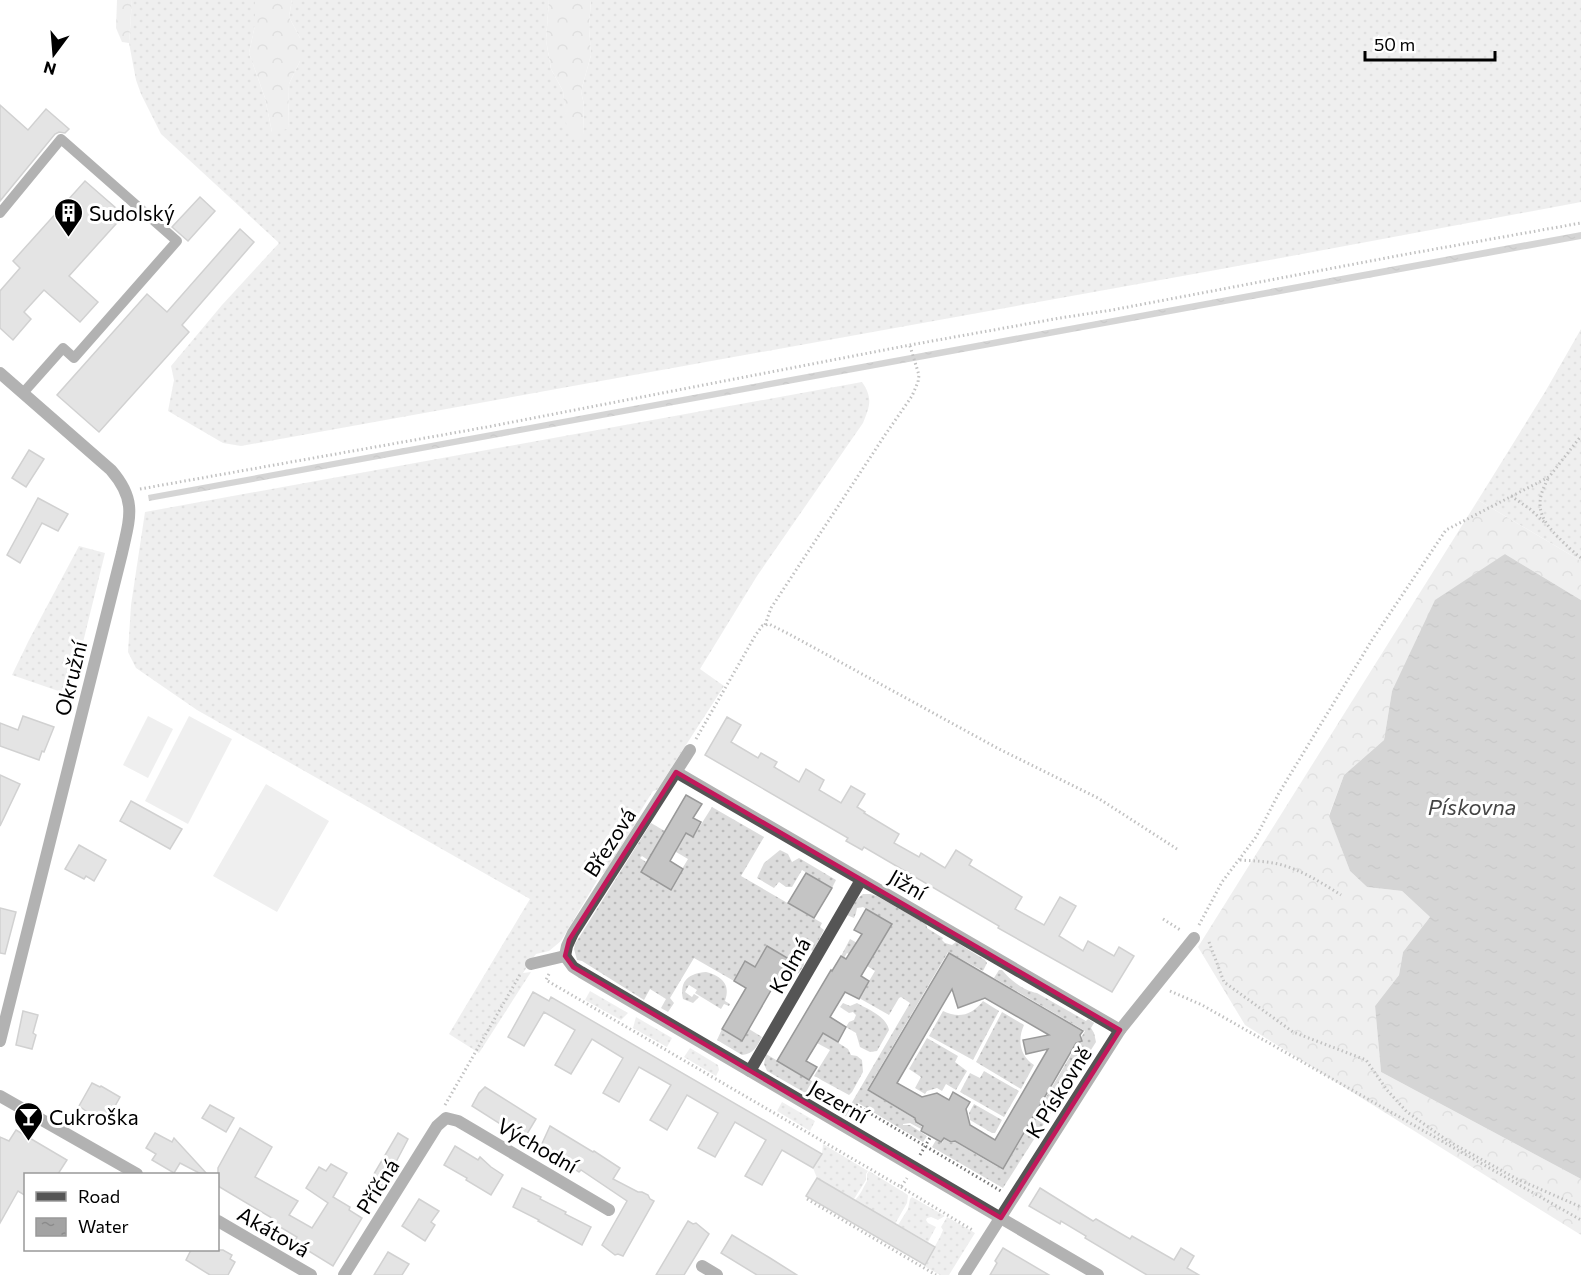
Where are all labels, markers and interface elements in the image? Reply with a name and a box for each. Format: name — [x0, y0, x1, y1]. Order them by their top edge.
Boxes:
north arrow — [24, 24, 84, 84]
scale bar — [1365, 24, 1496, 62]
text: 50 m — [1374, 33, 1415, 55]
text: N — [41, 58, 58, 80]
building icon: Sudolský — [52, 196, 84, 238]
place label: Sudolský — [89, 200, 175, 225]
street label: Okružní — [49, 637, 92, 718]
water label: Pískovna — [1428, 793, 1516, 820]
street label: Březová — [578, 803, 640, 881]
street label: Jižní — [885, 863, 932, 905]
street label: Kolmá — [763, 933, 815, 997]
street label: K Pískovně — [1020, 1042, 1096, 1142]
street label: Jezerní — [805, 1074, 874, 1128]
bar icon: Cukroška — [12, 1100, 44, 1142]
place label: Cukroška — [49, 1104, 139, 1129]
street label: Východní — [493, 1112, 583, 1178]
street label: Příčná — [350, 1154, 404, 1218]
legend — [24, 1173, 219, 1251]
text: Road — [78, 1185, 120, 1207]
street label: Akátová — [234, 1200, 314, 1262]
text: Water — [78, 1215, 129, 1237]

